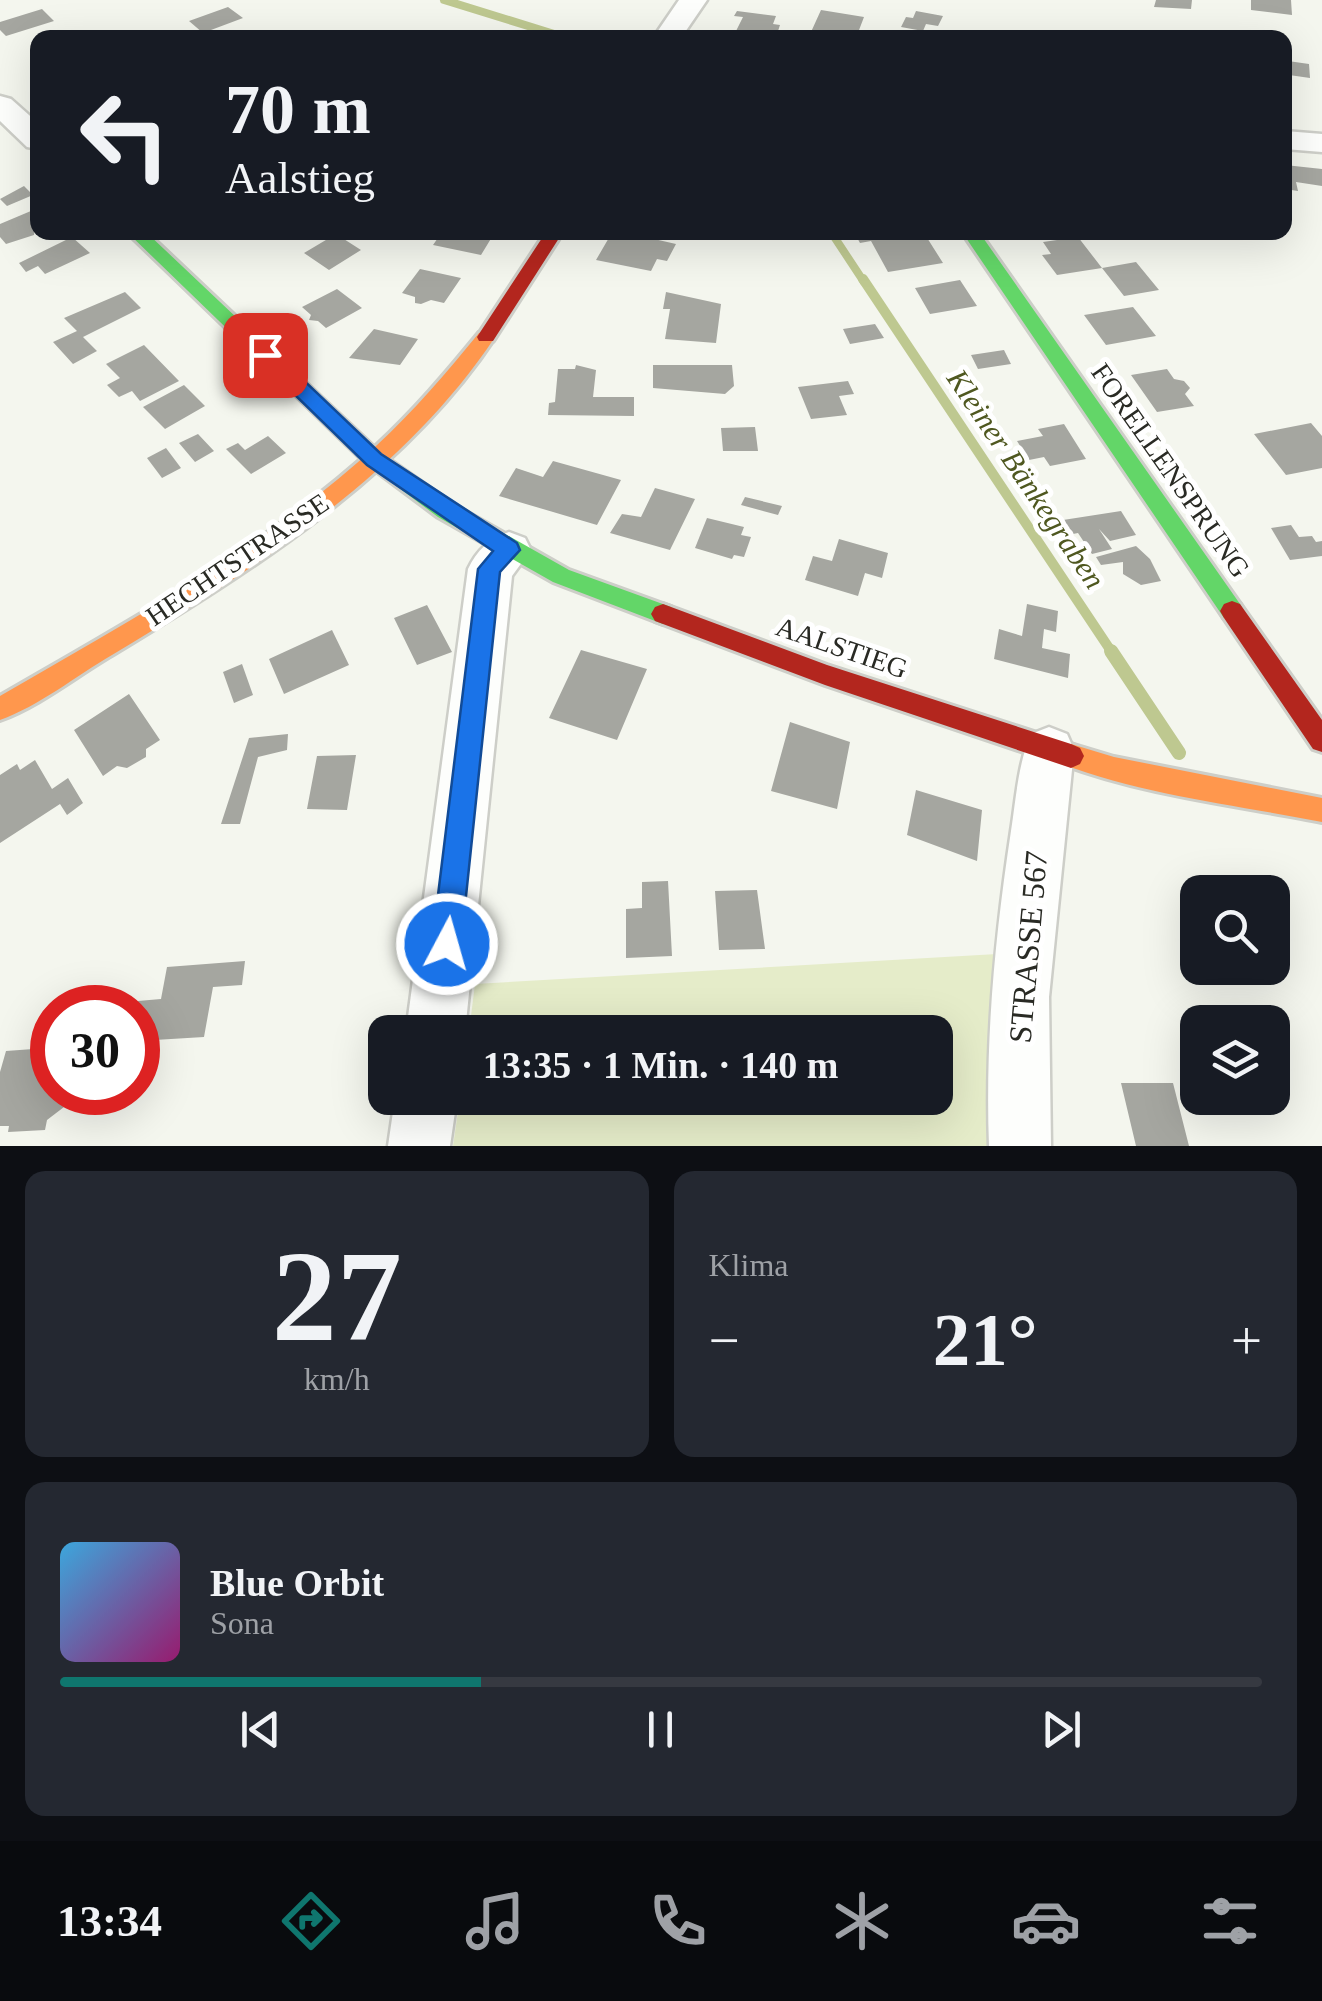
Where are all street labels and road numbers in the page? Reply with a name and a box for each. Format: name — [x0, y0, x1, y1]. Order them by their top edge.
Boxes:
street label: FORELLENSPRUNG — [1085, 358, 1256, 583]
street label: HECHTSTRASSE — [140, 487, 334, 632]
street label: AALSTIEG — [772, 611, 912, 684]
street label: STRASSE 567 — [1002, 849, 1054, 1045]

